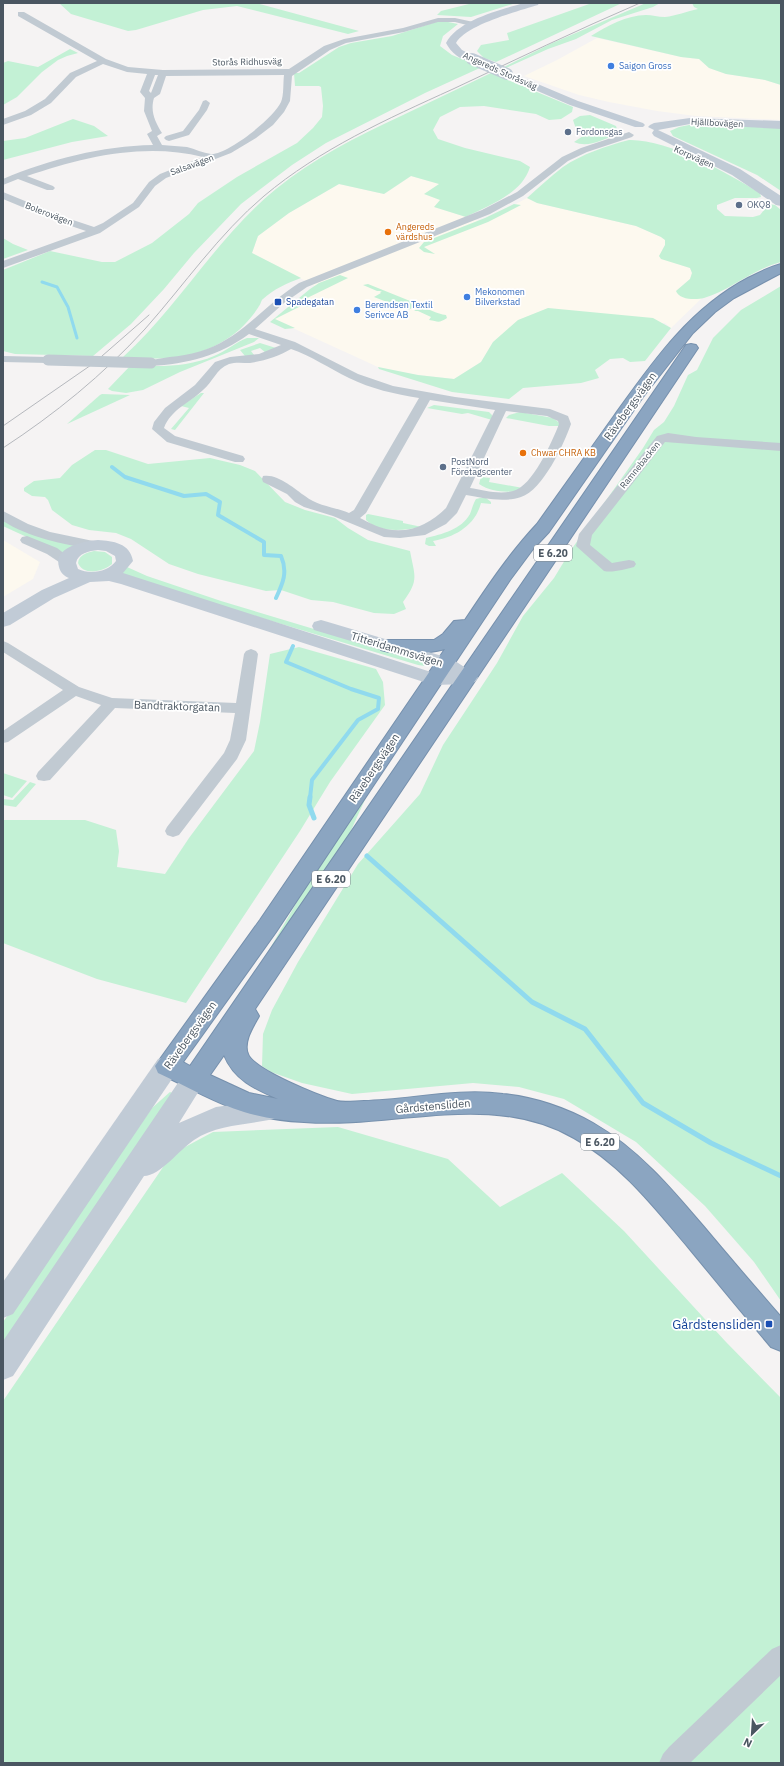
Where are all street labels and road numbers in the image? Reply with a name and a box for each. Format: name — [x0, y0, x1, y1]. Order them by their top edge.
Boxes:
street label: Angereds Storåsväg — [461, 49, 539, 92]
street label: Storås Ridhusväg — [212, 55, 282, 68]
street label: Hjällbovägen — [691, 116, 743, 129]
street label: Korpvägen — [672, 143, 716, 170]
street label: Salsavägen — [169, 152, 215, 177]
street label: Bolerovägen — [24, 199, 75, 228]
street label: Rävebergsvägen — [601, 369, 659, 443]
street label: Ramnebacken — [617, 439, 662, 491]
road number: E 6.20 — [534, 545, 572, 561]
street label: Titteridammsvägen — [349, 628, 445, 670]
street label: Bandtraktorgatan — [134, 697, 220, 715]
street label: Rävebergsvägen — [346, 731, 402, 805]
road number: E 6.20 — [312, 871, 350, 887]
street label: Rävebergsvägen — [161, 998, 219, 1072]
street label: Gårdstensliden — [395, 1096, 471, 1116]
road number: E 6.20 — [581, 1134, 619, 1150]

